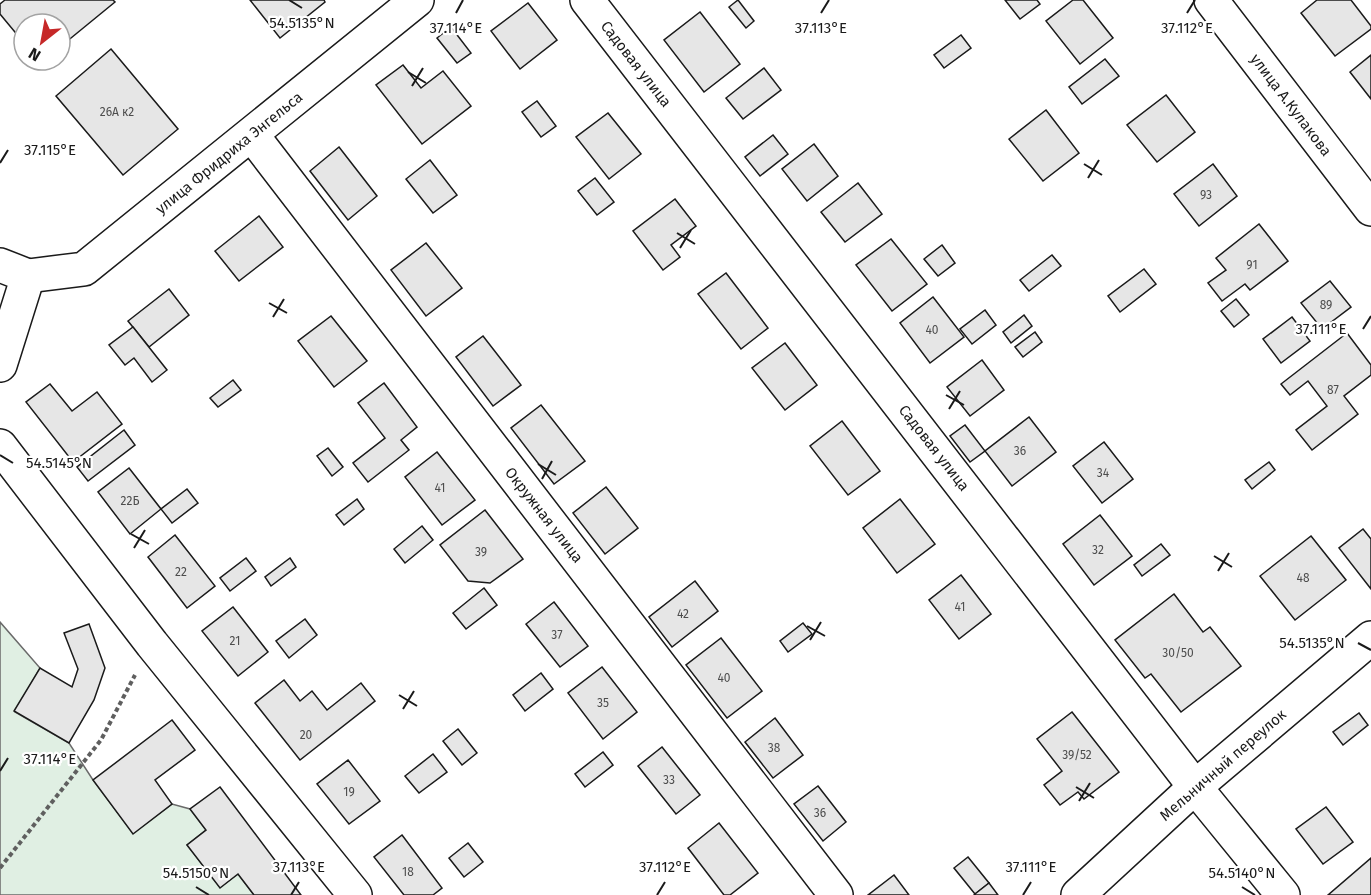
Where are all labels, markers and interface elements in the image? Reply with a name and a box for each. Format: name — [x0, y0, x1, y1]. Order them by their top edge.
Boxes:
north arrow — [12, 12, 72, 72]
text: 54.5135°N — [269, 14, 335, 32]
street label: Садовая улица — [597, 17, 675, 111]
text: 37.114°E — [430, 19, 482, 37]
text: 37.113°E — [795, 19, 847, 37]
text: 37.112°E — [1161, 19, 1213, 37]
text: N — [25, 44, 44, 65]
street label: улица А.Кулакова — [1247, 50, 1335, 160]
street label: улица Фридриха Энгельса — [152, 88, 306, 218]
house number: 26А к2 — [100, 105, 134, 119]
text: 37.115°E — [24, 141, 76, 159]
house number: 93 — [1200, 188, 1212, 202]
house number: 91 — [1246, 258, 1258, 272]
house number: 89 — [1320, 298, 1332, 312]
text: 37.111°E — [1295, 320, 1347, 338]
house number: 40 — [925, 323, 939, 337]
house number: 87 — [1327, 383, 1339, 397]
street label: Садовая улица — [895, 401, 973, 495]
house number: 36 — [1014, 444, 1026, 458]
text: 54.5145°N — [26, 454, 92, 472]
street label: Окружная улица — [501, 464, 587, 566]
house number: 34 — [1097, 466, 1110, 480]
house number: 41 — [435, 481, 445, 495]
house number: 22Б — [121, 494, 139, 508]
house number: 32 — [1092, 543, 1104, 557]
house number: 39 — [475, 545, 487, 559]
house number: 22 — [175, 565, 187, 579]
house number: 48 — [1297, 571, 1310, 585]
house number: 41 — [955, 600, 965, 614]
house number: 42 — [677, 607, 689, 621]
house number: 37 — [551, 628, 563, 642]
house number: 21 — [230, 634, 240, 648]
text: 54.5135°N — [1279, 634, 1345, 652]
house number: 30/50 — [1162, 646, 1194, 660]
house number: 40 — [717, 671, 731, 685]
house number: 35 — [597, 696, 609, 710]
street label: Мельничный переулок — [1156, 705, 1290, 825]
house number: 20 — [300, 728, 313, 742]
house number: 38 — [768, 741, 781, 755]
house number: 39/52 — [1062, 748, 1092, 762]
text: 37.114°E — [24, 750, 76, 768]
house number: 33 — [663, 773, 675, 787]
house number: 19 — [343, 785, 355, 799]
house number: 36 — [814, 806, 826, 820]
text: 37.113°E — [273, 858, 325, 876]
text: 37.112°E — [639, 858, 691, 876]
text: 37.111°E — [1005, 858, 1057, 876]
text: 54.5150°N — [163, 864, 229, 882]
text: 54.5140°N — [1209, 864, 1275, 882]
house number: 18 — [402, 865, 414, 879]

